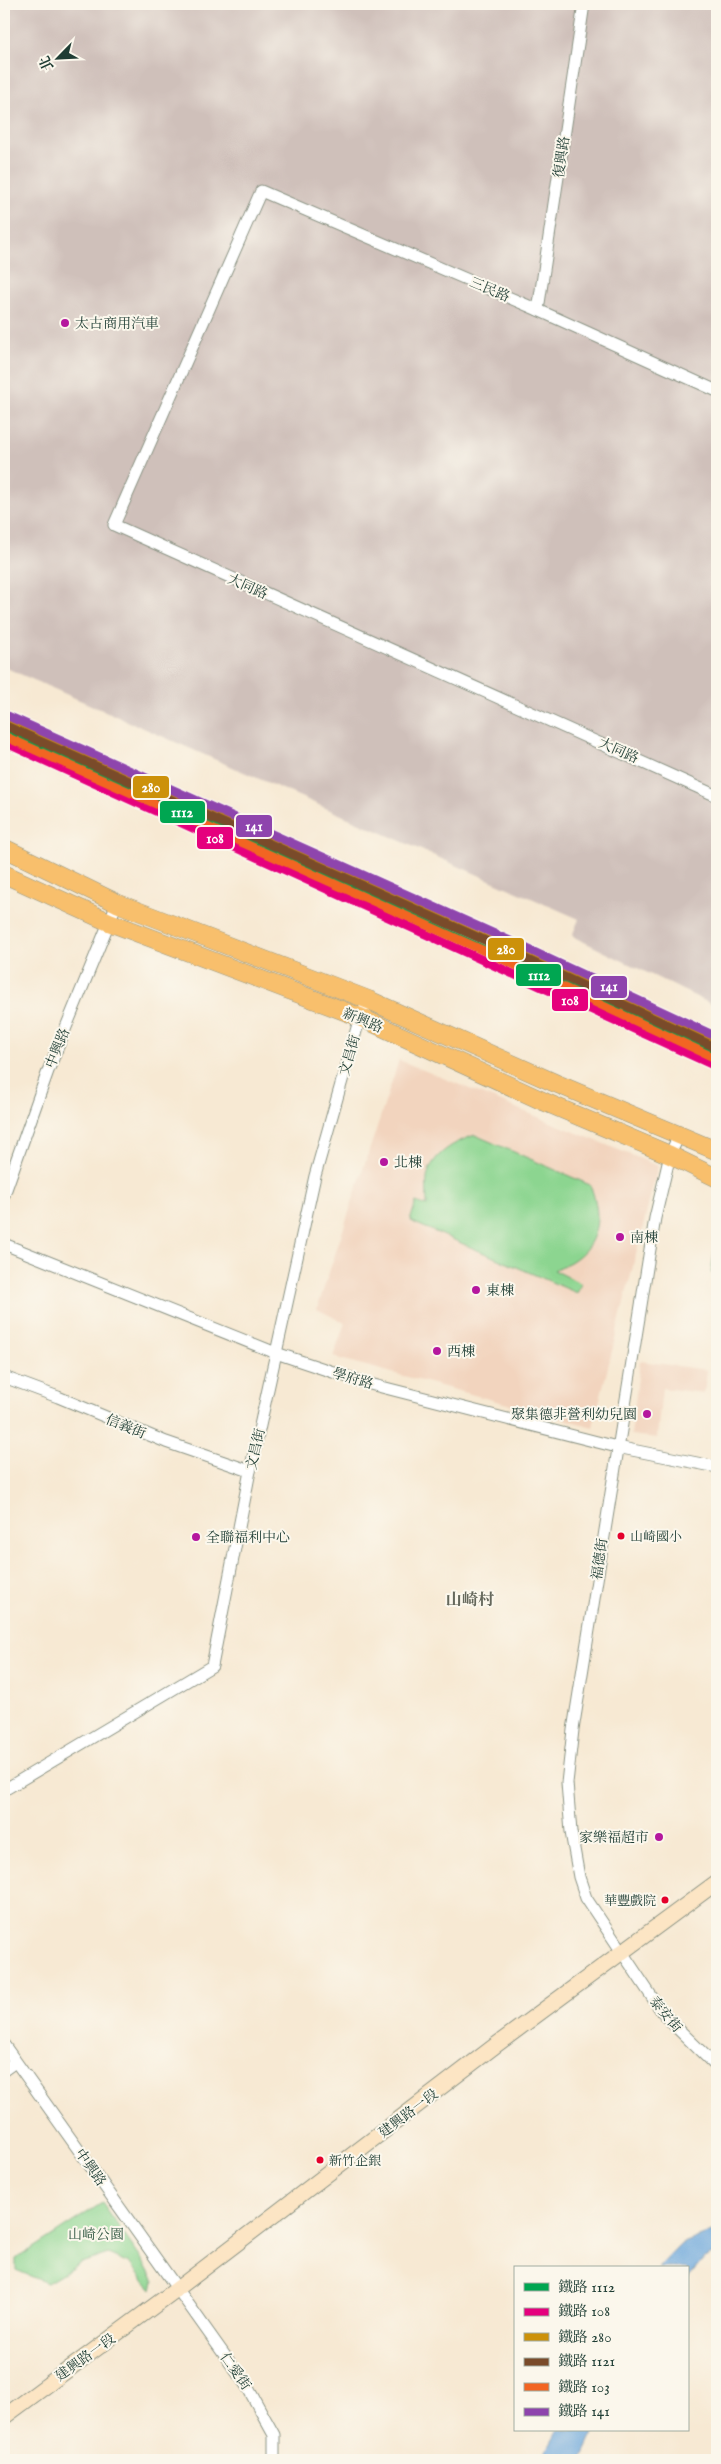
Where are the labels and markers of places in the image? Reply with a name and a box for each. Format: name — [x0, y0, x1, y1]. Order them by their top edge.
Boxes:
place label: 太古商用汽車 — [75, 315, 159, 333]
marker: 太古商用汽車 — [59, 317, 71, 329]
place label: 北棟 — [394, 1154, 422, 1172]
marker: 北棟 — [378, 1156, 390, 1168]
place label: 南棟 — [630, 1229, 658, 1247]
marker: 南棟 — [614, 1231, 626, 1243]
place label: 東棟 — [486, 1282, 514, 1300]
marker: 東棟 — [470, 1284, 482, 1296]
place label: 西棟 — [447, 1343, 475, 1361]
marker: 西棟 — [431, 1345, 443, 1357]
place label: 聚集德非營利幼兒園 — [511, 1406, 637, 1424]
marker: 聚集德非營利幼兒園 — [641, 1408, 653, 1420]
place label: 全聯福利中心 — [206, 1529, 290, 1547]
place label: 山崎國小 — [630, 1529, 682, 1546]
marker: 全聯福利中心 — [190, 1531, 202, 1543]
marker: 山崎國小 — [616, 1531, 626, 1541]
place label: 家樂福超市 — [579, 1829, 649, 1847]
marker: 家樂福超市 — [653, 1831, 665, 1843]
place label: 華豐戲院 — [604, 1893, 656, 1910]
marker: 華豐戲院 — [660, 1895, 670, 1905]
place label: 新竹企銀 — [329, 2153, 381, 2170]
marker: 新竹企銀 — [315, 2155, 325, 2165]

